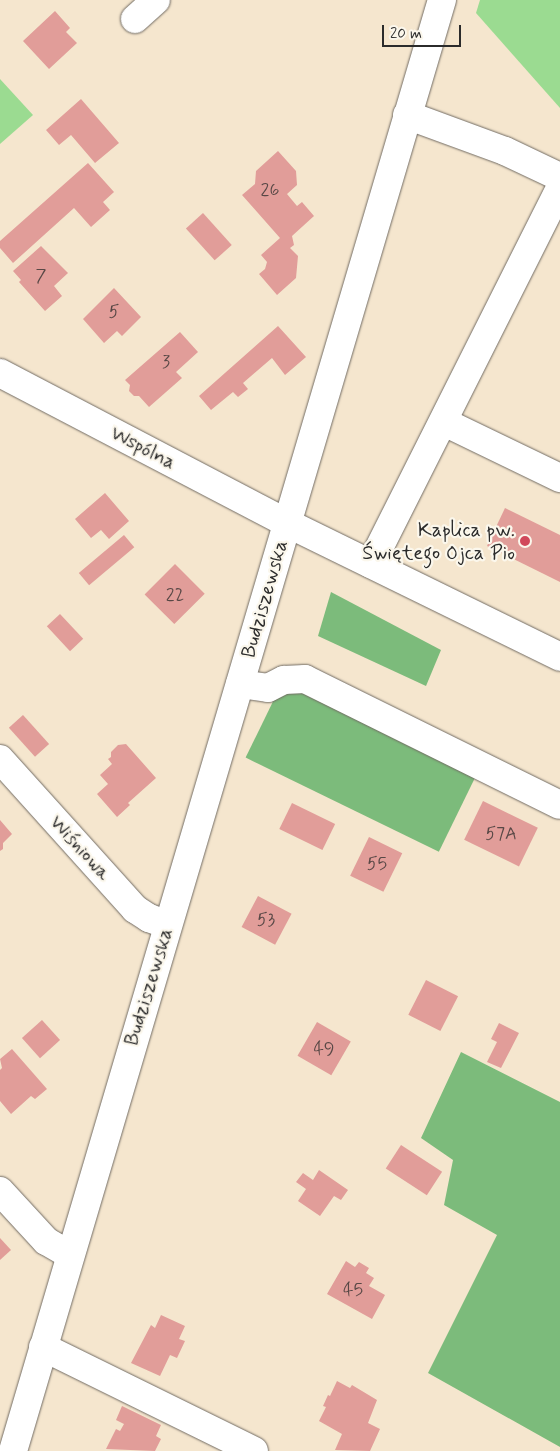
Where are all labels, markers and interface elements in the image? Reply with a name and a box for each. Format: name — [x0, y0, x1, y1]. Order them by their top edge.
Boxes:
scale bar — [385, 15, 464, 47]
text: 20 m — [390, 24, 422, 44]
house number: 26 — [261, 179, 279, 201]
house number: 7 — [36, 265, 46, 287]
house number: 5 — [109, 301, 119, 323]
house number: 3 — [162, 351, 170, 373]
street label: Wspólna — [106, 421, 180, 475]
place label: Kaplica pw. Świętego Ojca Pio — [363, 518, 515, 565]
marker: Kaplica pw. Świętego Ojca Pio — [519, 535, 531, 547]
street label: Budziszewska — [237, 537, 293, 661]
house number: 22 — [166, 584, 184, 606]
street label: Wiśniowa — [45, 811, 115, 885]
house number: 57A — [485, 823, 517, 845]
house number: 55 — [367, 853, 387, 875]
house number: 53 — [257, 909, 275, 931]
street label: Budziszewska — [120, 925, 178, 1049]
house number: 49 — [313, 1038, 335, 1060]
house number: 45 — [343, 1279, 363, 1301]

